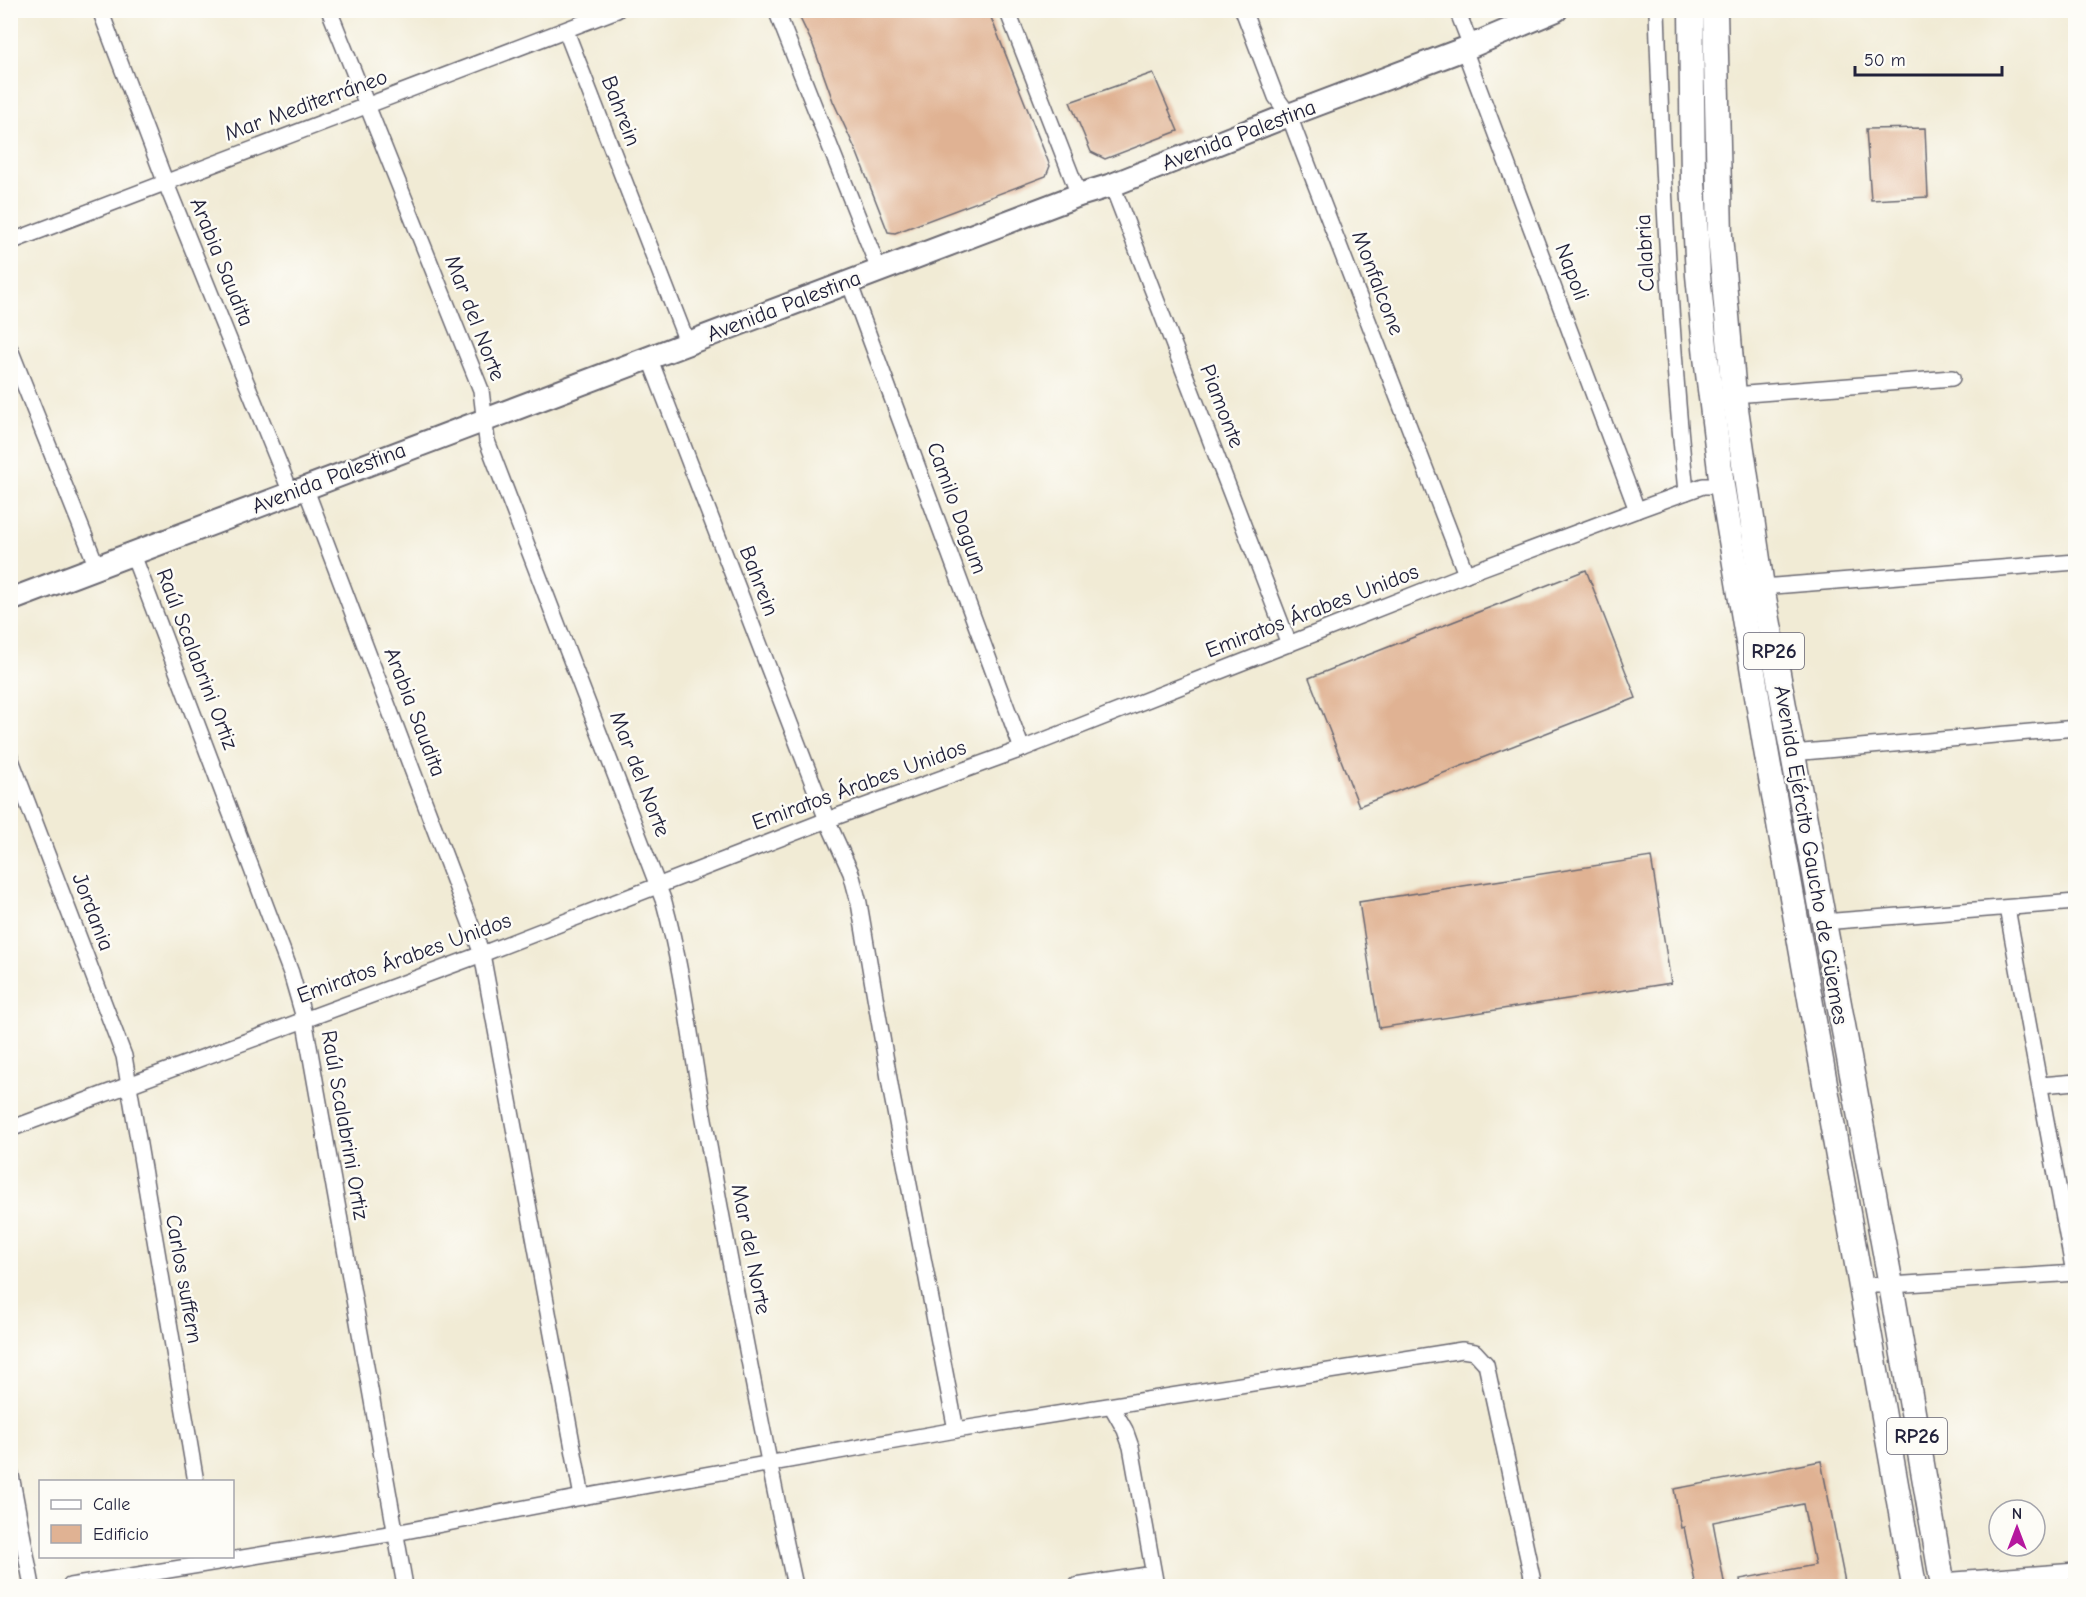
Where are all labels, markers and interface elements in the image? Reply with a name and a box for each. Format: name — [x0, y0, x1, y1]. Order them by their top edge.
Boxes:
scale bar — [1855, 39, 2002, 77]
text: 50 m — [1864, 50, 1906, 71]
street label: Mar Mediterráneo — [221, 63, 391, 147]
street label: Bahrein — [596, 72, 646, 150]
street label: Avenida Palestina — [1158, 94, 1320, 176]
street label: Arabia Saudita — [184, 194, 260, 330]
street label: Calabria — [1630, 213, 1660, 293]
street label: Monfalcone — [1346, 227, 1410, 339]
street label: Napoli — [1549, 240, 1595, 304]
street label: Mar del Norte — [439, 252, 511, 384]
street label: Avenida Palestina — [703, 265, 865, 347]
street label: Piamonte — [1194, 361, 1250, 451]
street label: Avenida Palestina — [248, 437, 410, 519]
street label: Camilo Dagum — [921, 439, 993, 577]
street label: Bahrein — [734, 542, 784, 620]
street label: Emiratos Árabes Unidos — [1202, 558, 1422, 664]
street label: Raúl Scalabrini Ortiz — [151, 565, 244, 754]
road number: RP26 — [1744, 633, 1804, 669]
street label: Arabia Saudita — [378, 644, 452, 780]
street label: Avenida Ejército Gaucho de Güemes — [1768, 683, 1854, 1027]
street label: Mar del Norte — [604, 708, 676, 840]
street label: Emiratos Árabes Unidos — [748, 734, 970, 836]
street label: Jordania — [66, 869, 120, 955]
street label: Emiratos Árabes Unidos — [293, 907, 515, 1009]
street label: Raúl Scalabrini Ortiz — [316, 1028, 375, 1222]
street label: Mar del Norte — [726, 1182, 776, 1316]
street label: Carlos suffern — [160, 1212, 208, 1346]
road number: RP26 — [1887, 1418, 1947, 1454]
legend — [39, 1480, 234, 1558]
text: Calle — [93, 1494, 130, 1515]
north arrow — [1987, 1498, 2047, 1558]
text: N — [2012, 1505, 2022, 1523]
text: Edificio — [93, 1524, 149, 1545]

